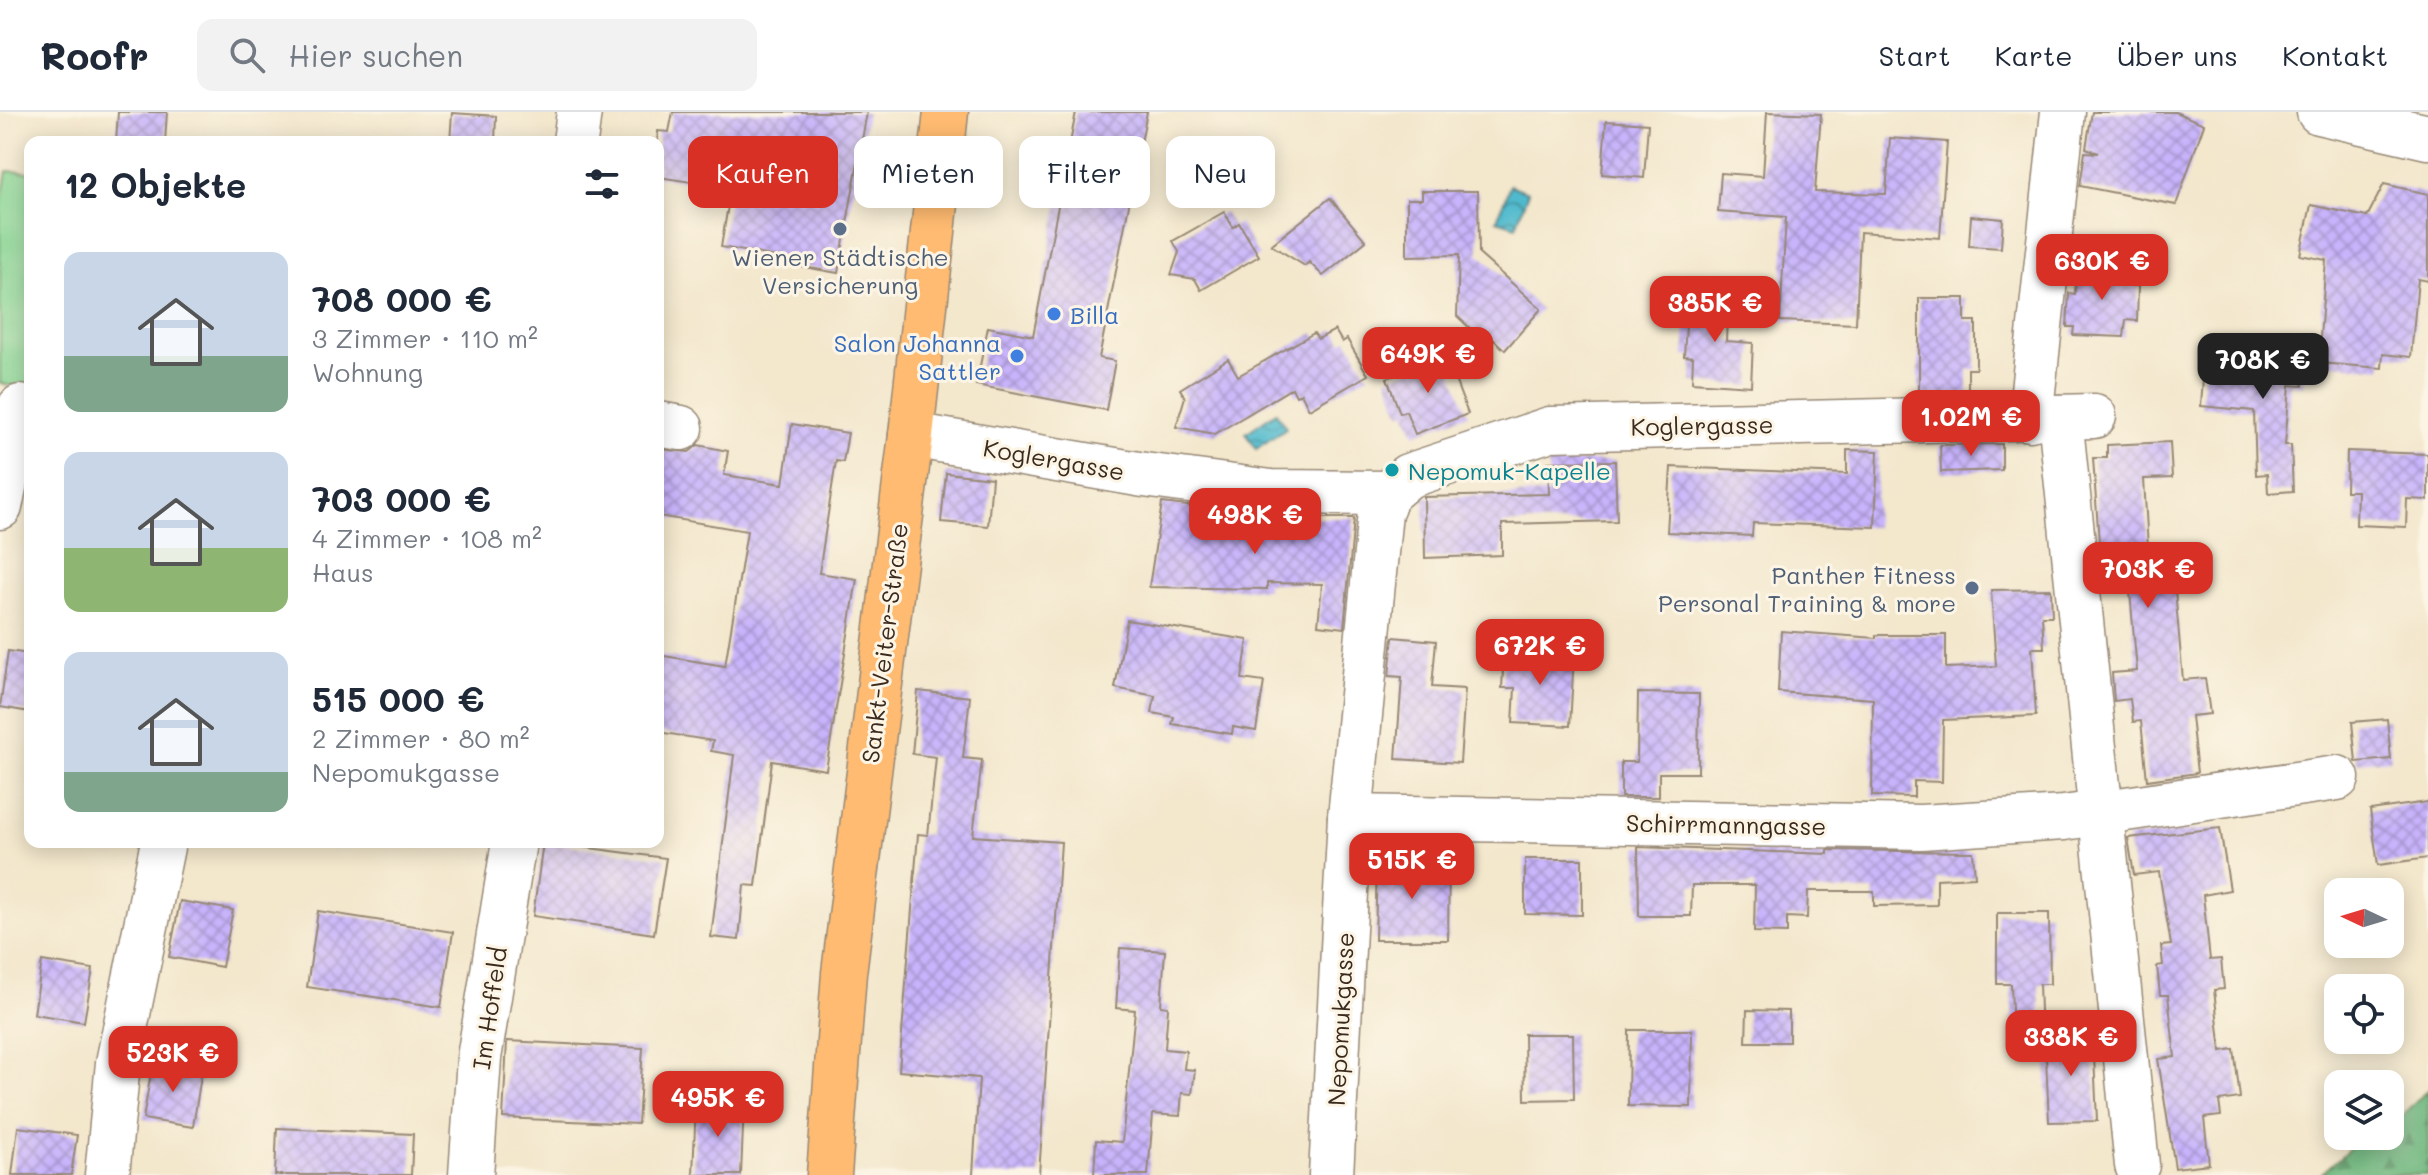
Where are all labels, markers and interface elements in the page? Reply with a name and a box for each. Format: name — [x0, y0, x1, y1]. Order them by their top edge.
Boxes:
search box — [197, 19, 757, 91]
text: Roofr — [40, 30, 149, 80]
icon: search — [225, 33, 269, 77]
text: Hier suchen — [289, 35, 463, 75]
text: Start — [1879, 37, 1950, 73]
text: Karte — [1994, 37, 2073, 73]
text: Über uns — [2117, 37, 2238, 73]
text: Kontakt — [2282, 37, 2388, 73]
chip: Kaufen — [688, 136, 838, 208]
chip: Mieten — [854, 136, 1003, 208]
chip: Filter — [1019, 136, 1150, 208]
chip: Neu — [1166, 136, 1275, 208]
text: 12 Objekte — [64, 162, 246, 207]
icon: filters — [580, 162, 624, 206]
marker: Wiener Städtische Versicherung — [831, 220, 849, 238]
pin: 630K € — [2037, 234, 2167, 302]
place label: Wiener Städtische Versicherung — [731, 241, 949, 300]
text: 630K € — [2054, 243, 2150, 277]
text: 708 000 € — [312, 276, 492, 321]
pin: 385K € — [1650, 276, 1780, 344]
icon: home — [128, 284, 224, 380]
text: 385K € — [1668, 285, 1762, 319]
place label: Billa — [1070, 299, 1119, 330]
marker: Billa — [1045, 305, 1063, 323]
text: 3 Zimmer · 110 m² — [312, 321, 538, 355]
place label: Salon Johanna Sattler — [834, 327, 1001, 386]
pin: 649K € — [1363, 327, 1493, 395]
pin: 708K € — [2198, 333, 2328, 401]
text: 649K € — [1380, 336, 1476, 370]
text: 708K € — [2216, 342, 2310, 376]
marker: Salon Johanna Sattler — [1008, 347, 1026, 365]
text: Wohnung — [312, 355, 423, 389]
pin: 1.02M € — [1897, 390, 2045, 458]
text: 1.02M € — [1920, 399, 2022, 433]
street label: Koglergasse — [1630, 408, 1774, 442]
street label: Koglergasse — [981, 431, 1127, 487]
place label: Nepomuk-Kapelle — [1408, 455, 1611, 486]
marker: Nepomuk-Kapelle — [1383, 461, 1401, 479]
text: 703 000 € — [312, 476, 491, 521]
icon: home — [128, 484, 224, 580]
pin: 498K € — [1190, 488, 1320, 556]
text: 498K € — [1207, 497, 1303, 531]
text: 4 Zimmer · 108 m² — [312, 521, 542, 555]
street label: Sankt-Veiter-Straße — [854, 521, 914, 765]
pin: 703K € — [2083, 542, 2213, 610]
text: 703K € — [2101, 551, 2195, 585]
text: Haus — [312, 555, 374, 589]
place label: Panther Fitness Personal Training & more — [1658, 559, 1956, 618]
marker: Panther Fitness Personal Training & more — [1963, 579, 1981, 597]
pin: 672K € — [1475, 619, 1605, 687]
text: 672K € — [1494, 628, 1586, 662]
text: 515 000 € — [312, 676, 484, 721]
icon: home — [128, 684, 224, 780]
text: 2 Zimmer · 80 m² — [312, 721, 529, 755]
text: Nepomukgasse — [312, 755, 500, 789]
street label: Schirrmanngasse — [1626, 807, 1826, 841]
pin: 515K € — [1347, 833, 1477, 901]
text: 515K € — [1367, 842, 1457, 876]
north arrow — [2324, 878, 2404, 958]
map controls — [2324, 878, 2404, 1150]
street label: Nepomukgasse — [1320, 931, 1360, 1107]
street label: Im Hoffeld — [465, 945, 513, 1071]
button: locate — [2324, 974, 2404, 1054]
pin: 338K € — [2006, 1010, 2136, 1078]
text: 338K € — [2024, 1019, 2118, 1053]
pin: 523K € — [108, 1026, 238, 1094]
text: 523K € — [127, 1035, 219, 1069]
button: layers — [2324, 1070, 2404, 1150]
pin: 495K € — [653, 1071, 783, 1139]
text: 495K € — [671, 1080, 765, 1114]

